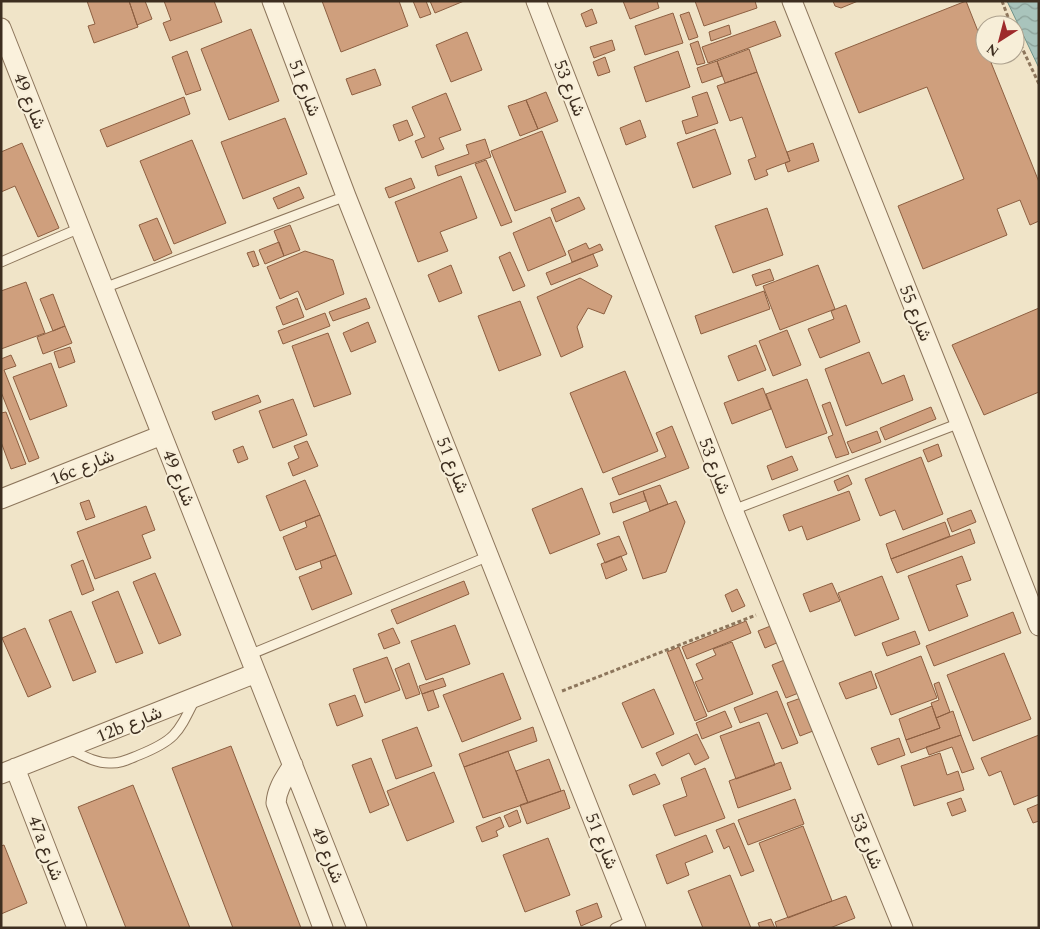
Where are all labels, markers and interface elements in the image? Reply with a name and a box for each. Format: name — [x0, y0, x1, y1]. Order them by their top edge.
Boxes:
north arrow — [975, 15, 1025, 65]
text: N — [982, 38, 1003, 62]
street label: شارع 51 — [281, 56, 328, 120]
street label: شارع 53 — [546, 56, 593, 120]
street label: شارع 49 — [6, 69, 53, 133]
street label: شارع 55 — [892, 281, 939, 345]
street label: شارع 51 — [429, 433, 476, 497]
street label: شارع 53 — [691, 434, 738, 498]
street label: 16c شارع — [46, 442, 118, 493]
street label: شارع 49 — [155, 446, 202, 510]
street label: 12b شارع — [92, 699, 166, 750]
street label: شارع 51 — [578, 809, 625, 873]
street label: شارع 53 — [843, 809, 890, 873]
street label: 47a شارع — [21, 812, 70, 885]
street label: شارع 49 — [304, 823, 351, 887]

